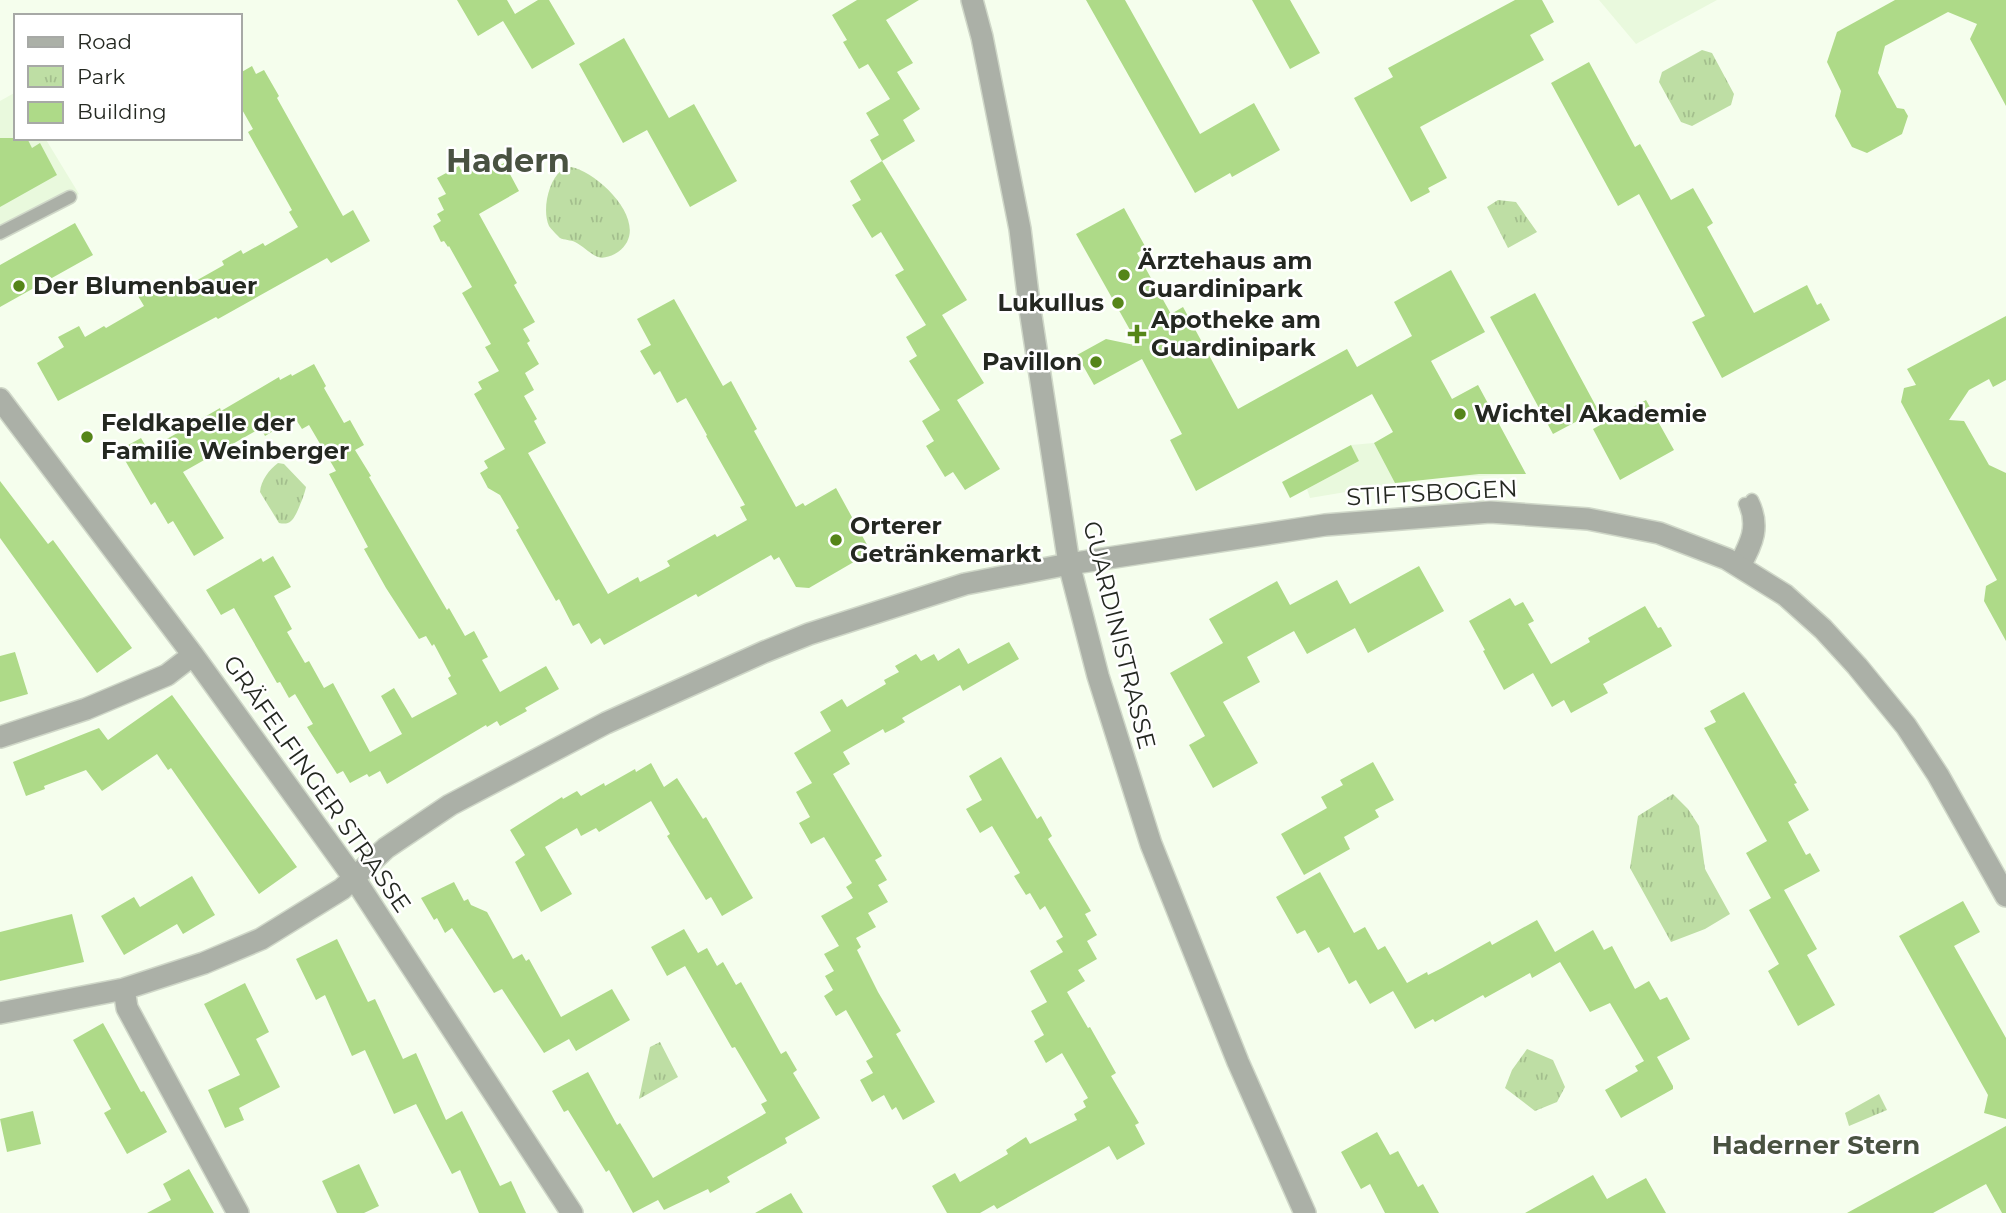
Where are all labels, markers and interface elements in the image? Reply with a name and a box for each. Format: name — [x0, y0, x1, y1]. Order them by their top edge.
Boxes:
legend — [14, 14, 242, 140]
text: Road — [77, 29, 132, 54]
text: Park — [77, 64, 125, 89]
text: Building — [77, 99, 167, 124]
district label: Hadern — [446, 141, 570, 180]
place label: Ärztehaus am Guardinipark — [1137, 246, 1312, 303]
marker: Ärztehaus am Guardinipark — [1116, 267, 1132, 283]
place label: Der Blumenbauer — [33, 271, 257, 300]
marker: Der Blumenbauer — [11, 278, 27, 294]
place label: Lukullus — [998, 288, 1104, 317]
marker: Lukullus — [1110, 295, 1126, 311]
place label: Apotheke am Guardinipark — [1150, 305, 1321, 362]
marker: Apotheke am Guardinipark — [1129, 326, 1145, 342]
place label: Pavillon — [982, 347, 1082, 376]
marker: Pavillon — [1088, 354, 1104, 370]
place label: Wichtel Akademie — [1474, 399, 1707, 428]
marker: Wichtel Akademie — [1452, 406, 1468, 422]
place label: Feldkapelle der Familie Weinberger — [101, 408, 349, 465]
marker: Feldkapelle der Familie Weinberger — [79, 429, 95, 445]
street label: STIFTSBOGEN — [1346, 474, 1518, 511]
place label: Orterer Getränkemarkt — [850, 511, 1042, 568]
street label: GUARDINISTRASSE — [1077, 518, 1162, 752]
marker: Orterer Getränkemarkt — [828, 532, 844, 548]
street label: GRÄFELFINGER STRASSE — [217, 650, 417, 918]
district label: Haderner Stern — [1712, 1129, 1920, 1161]

